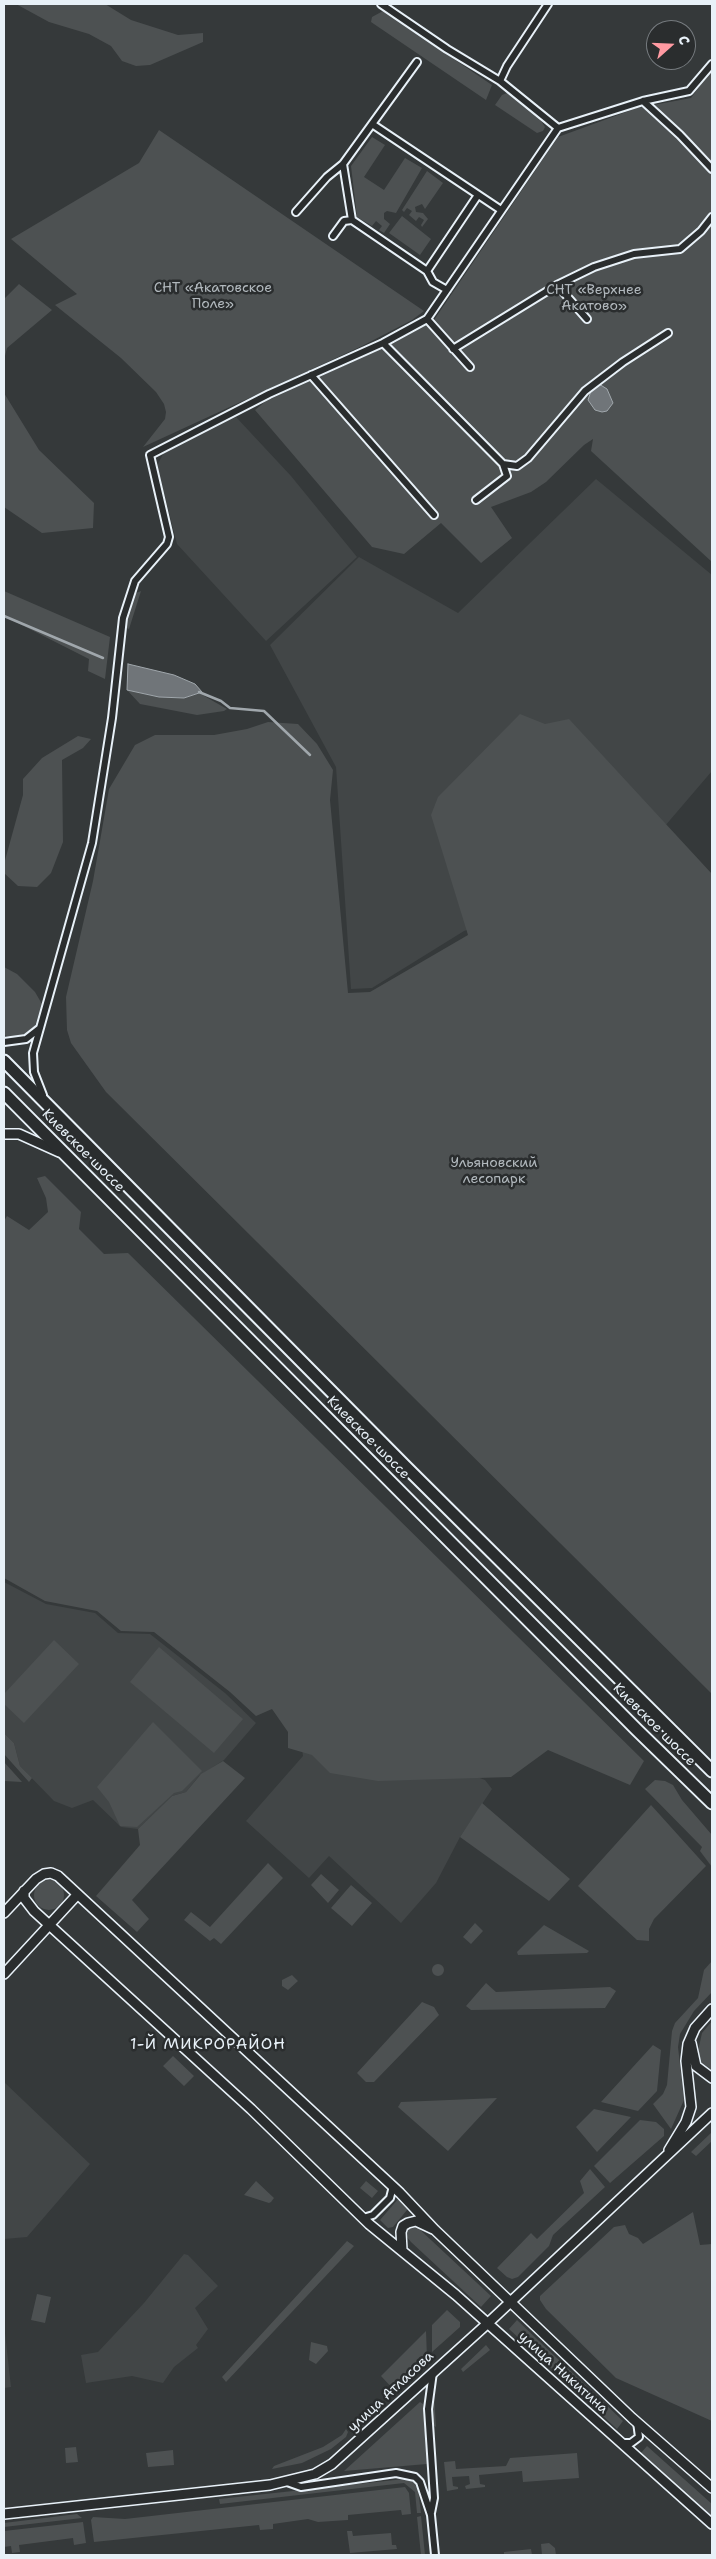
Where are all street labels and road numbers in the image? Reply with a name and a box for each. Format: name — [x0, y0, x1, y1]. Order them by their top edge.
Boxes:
street label: Киевское шоссе — [38, 1106, 128, 1196]
street label: Киевское шоссе — [323, 1393, 413, 1483]
street label: Киевское шоссе — [609, 1680, 699, 1770]
street label: улица Никитина — [515, 2328, 611, 2418]
street label: улица Атласова — [345, 2348, 437, 2436]

